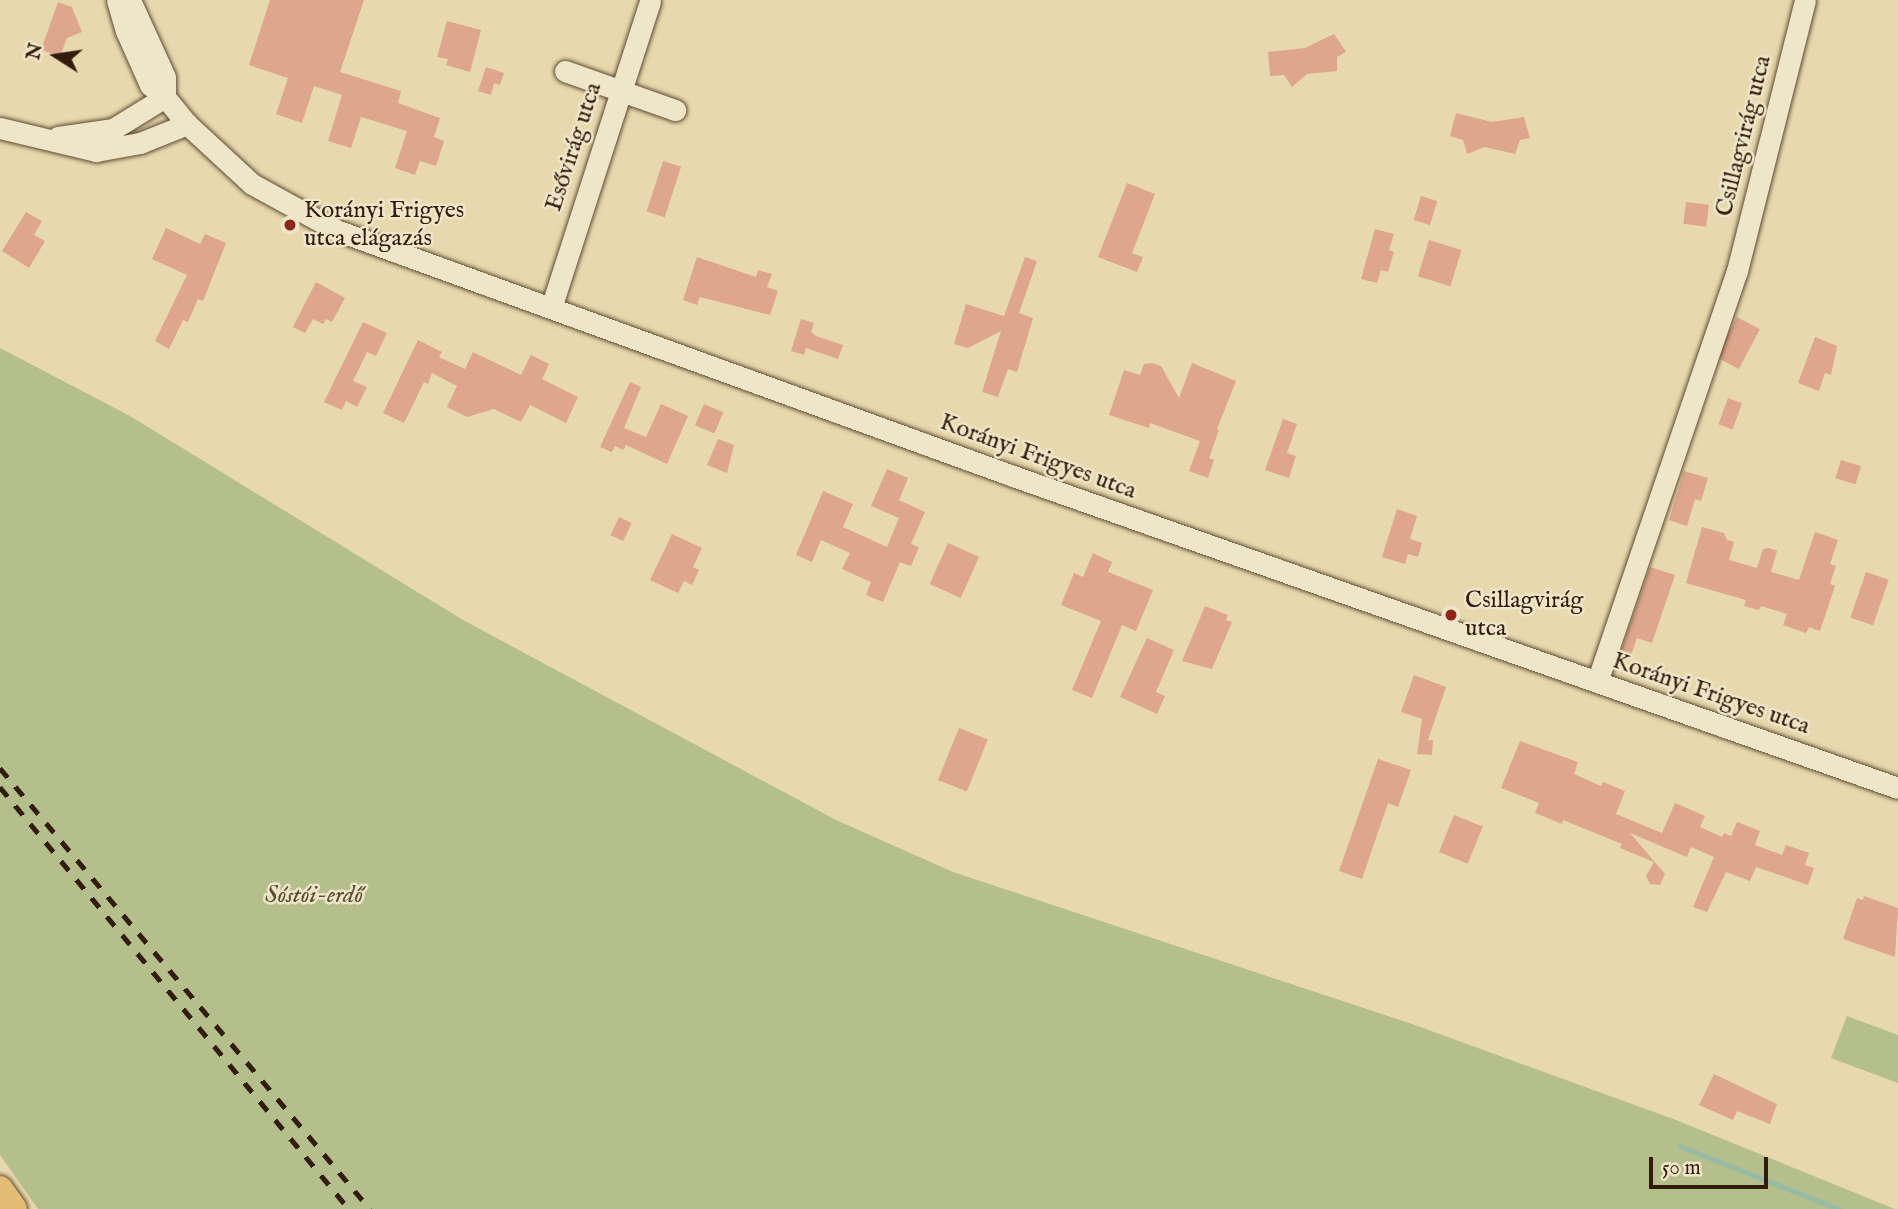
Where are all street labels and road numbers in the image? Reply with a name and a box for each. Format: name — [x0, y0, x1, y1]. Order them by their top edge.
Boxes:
street label: Csillagvirág utca — [1710, 53, 1778, 219]
street label: Esővirág utca — [540, 79, 608, 215]
street label: Korányi Frigyes utca — [936, 408, 1140, 506]
street label: Korányi Frigyes utca — [1609, 647, 1813, 741]

